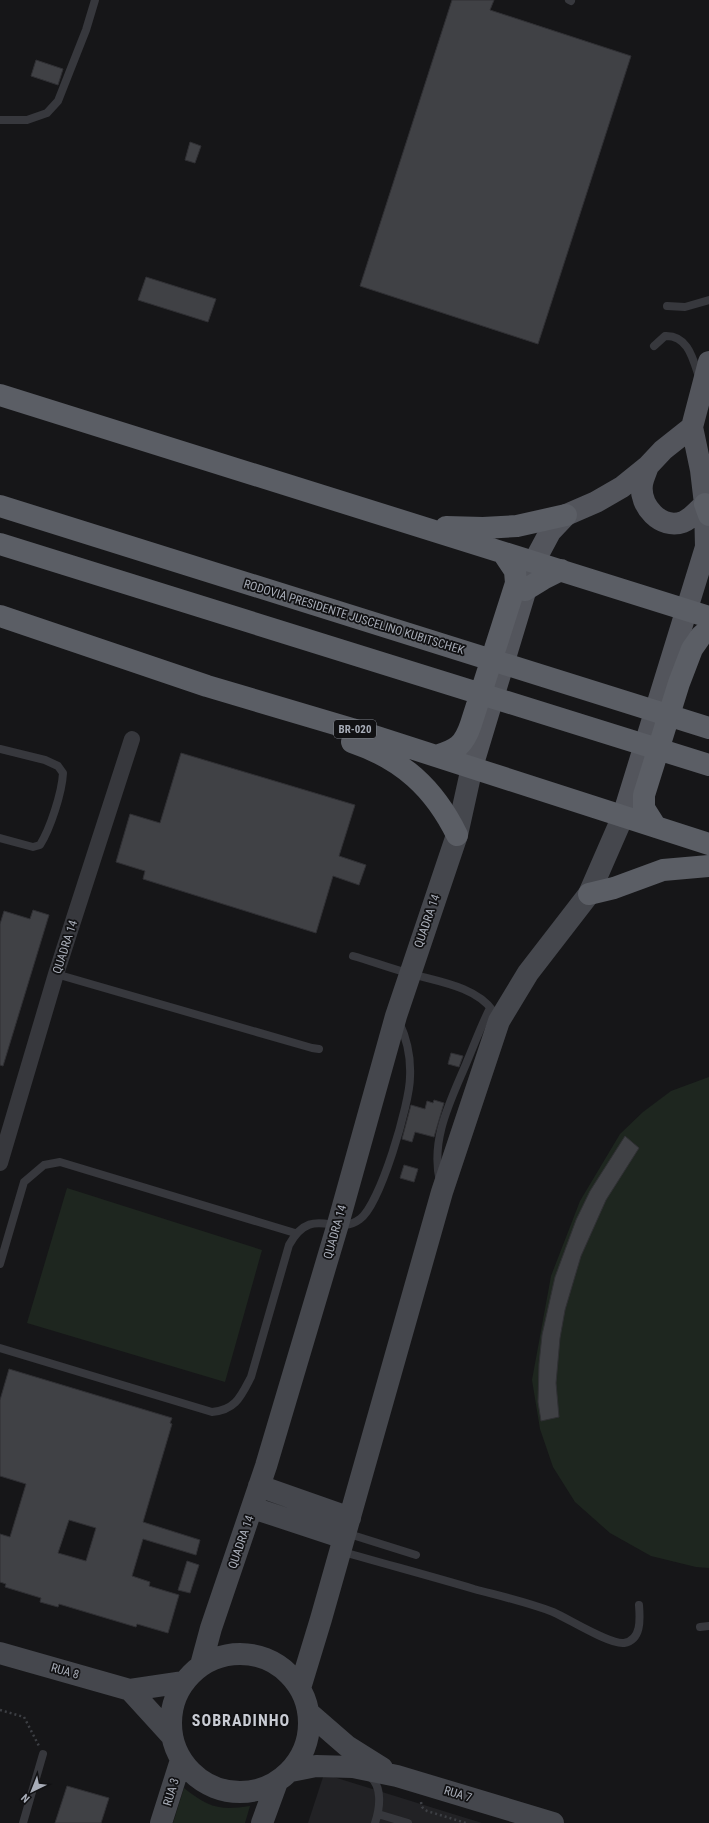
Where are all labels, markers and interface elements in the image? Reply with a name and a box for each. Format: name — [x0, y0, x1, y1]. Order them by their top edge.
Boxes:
street label: RODOVIA PRESIDENTE JUSCELINO KUBITSCHEK — [242, 577, 466, 657]
road number: BR-020 — [334, 720, 376, 738]
street label: QUADRA 14 — [411, 892, 443, 950]
street label: QUADRA 14 — [50, 918, 80, 976]
street label: QUADRA 14 — [321, 1203, 349, 1261]
street label: QUADRA 14 — [225, 1513, 257, 1571]
street label: RUA 8 — [49, 1660, 81, 1682]
district label: SOBRADINHO — [192, 1711, 290, 1730]
north arrow — [12, 1771, 52, 1811]
street label: RUA 3 — [160, 1776, 182, 1808]
street label: RUA 7 — [442, 1783, 474, 1805]
text: N — [18, 1791, 32, 1805]

